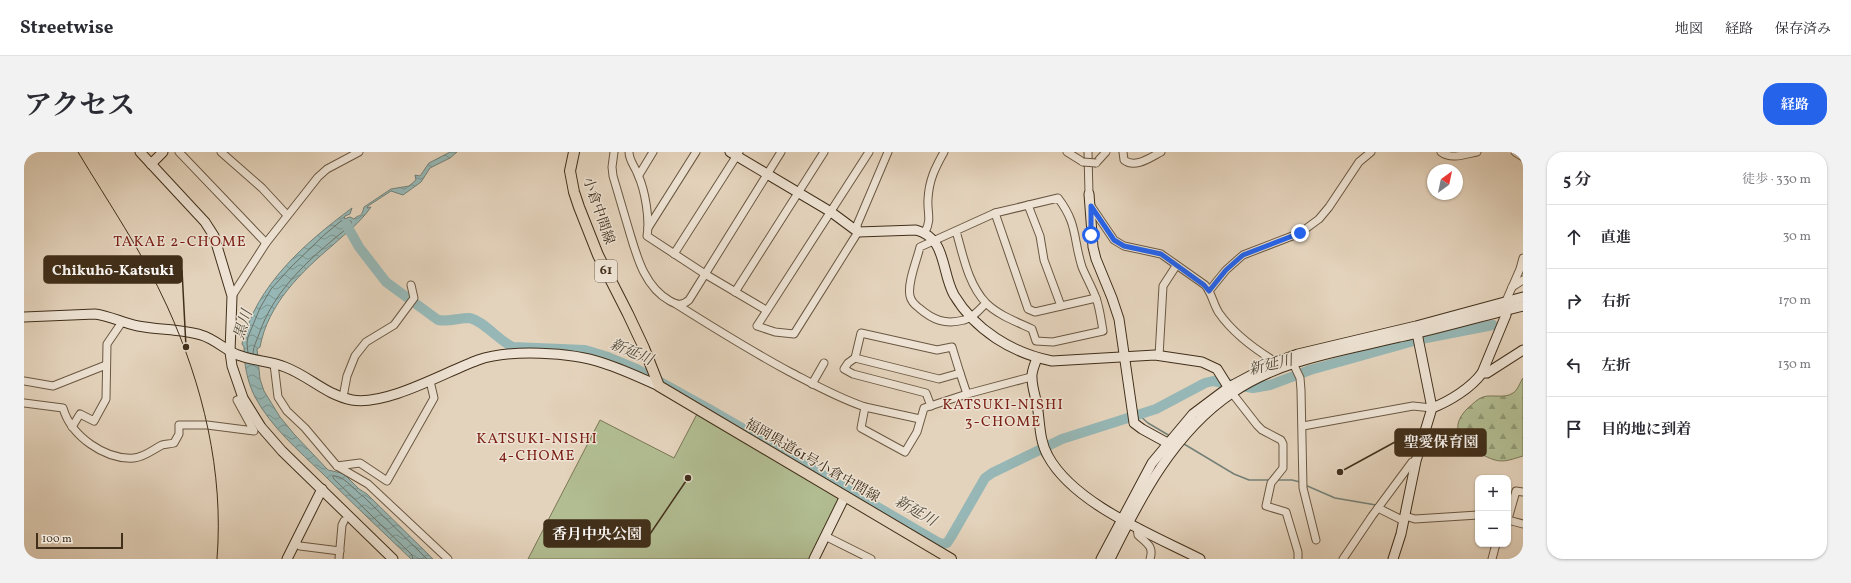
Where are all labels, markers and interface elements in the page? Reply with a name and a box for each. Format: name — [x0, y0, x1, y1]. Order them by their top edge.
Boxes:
text: Streetwise — [20, 15, 113, 41]
text: 地図 — [1675, 20, 1703, 39]
text: 経路 — [1725, 20, 1753, 39]
text: 保存済み — [1775, 20, 1831, 39]
button: 経路 — [1763, 83, 1827, 125]
text: アクセス — [24, 87, 135, 126]
north arrow — [1427, 164, 1463, 200]
text: 5 分 — [1563, 169, 1592, 192]
text: 徒歩 · 330 m — [1742, 171, 1811, 189]
street label: 小倉中間線 — [578, 175, 618, 247]
route end — [1291, 224, 1309, 242]
route start — [1082, 226, 1100, 244]
icon: ahead — [1563, 226, 1585, 248]
text: 直進 — [1601, 228, 1631, 249]
text: 30 m — [1783, 228, 1811, 246]
district label: TAKAE 2-CHOME — [113, 232, 247, 253]
callout: Chikuhō-Katsuki — [44, 256, 182, 283]
road number: 61 — [595, 260, 617, 282]
text: Chikuhō-Katsuki — [52, 261, 174, 282]
icon: right — [1563, 290, 1585, 312]
text: 右折 — [1601, 292, 1631, 313]
text: 170 m — [1778, 292, 1811, 310]
water label: 黒川 — [229, 306, 259, 343]
water label: 新延川 — [606, 335, 658, 372]
water label: 新延川 — [1247, 350, 1297, 381]
icon: left — [1563, 354, 1585, 376]
text: 左折 — [1601, 356, 1631, 377]
text: 130 m — [1778, 356, 1811, 374]
district label: KATSUKI-NISHI 3-CHOME — [942, 395, 1064, 433]
street label: 福岡県道61号小倉中間線 — [741, 415, 883, 507]
icon: arrive — [1563, 418, 1585, 440]
text: 目的地に到着 — [1601, 420, 1691, 441]
district label: KATSUKI-NISHI 4-CHOME — [476, 429, 598, 467]
callout: 聖愛保育園 — [1395, 429, 1486, 456]
text: 聖愛保育園 — [1403, 433, 1479, 454]
map controls — [1475, 475, 1511, 547]
button: + — [1475, 475, 1511, 511]
water label: 新延川 — [890, 492, 941, 533]
button: − — [1475, 511, 1511, 547]
callout: 香月中央公園 — [544, 520, 650, 547]
text: 香月中央公園 — [552, 525, 642, 546]
scale bar — [36, 531, 123, 550]
text: 100 m — [42, 532, 72, 547]

